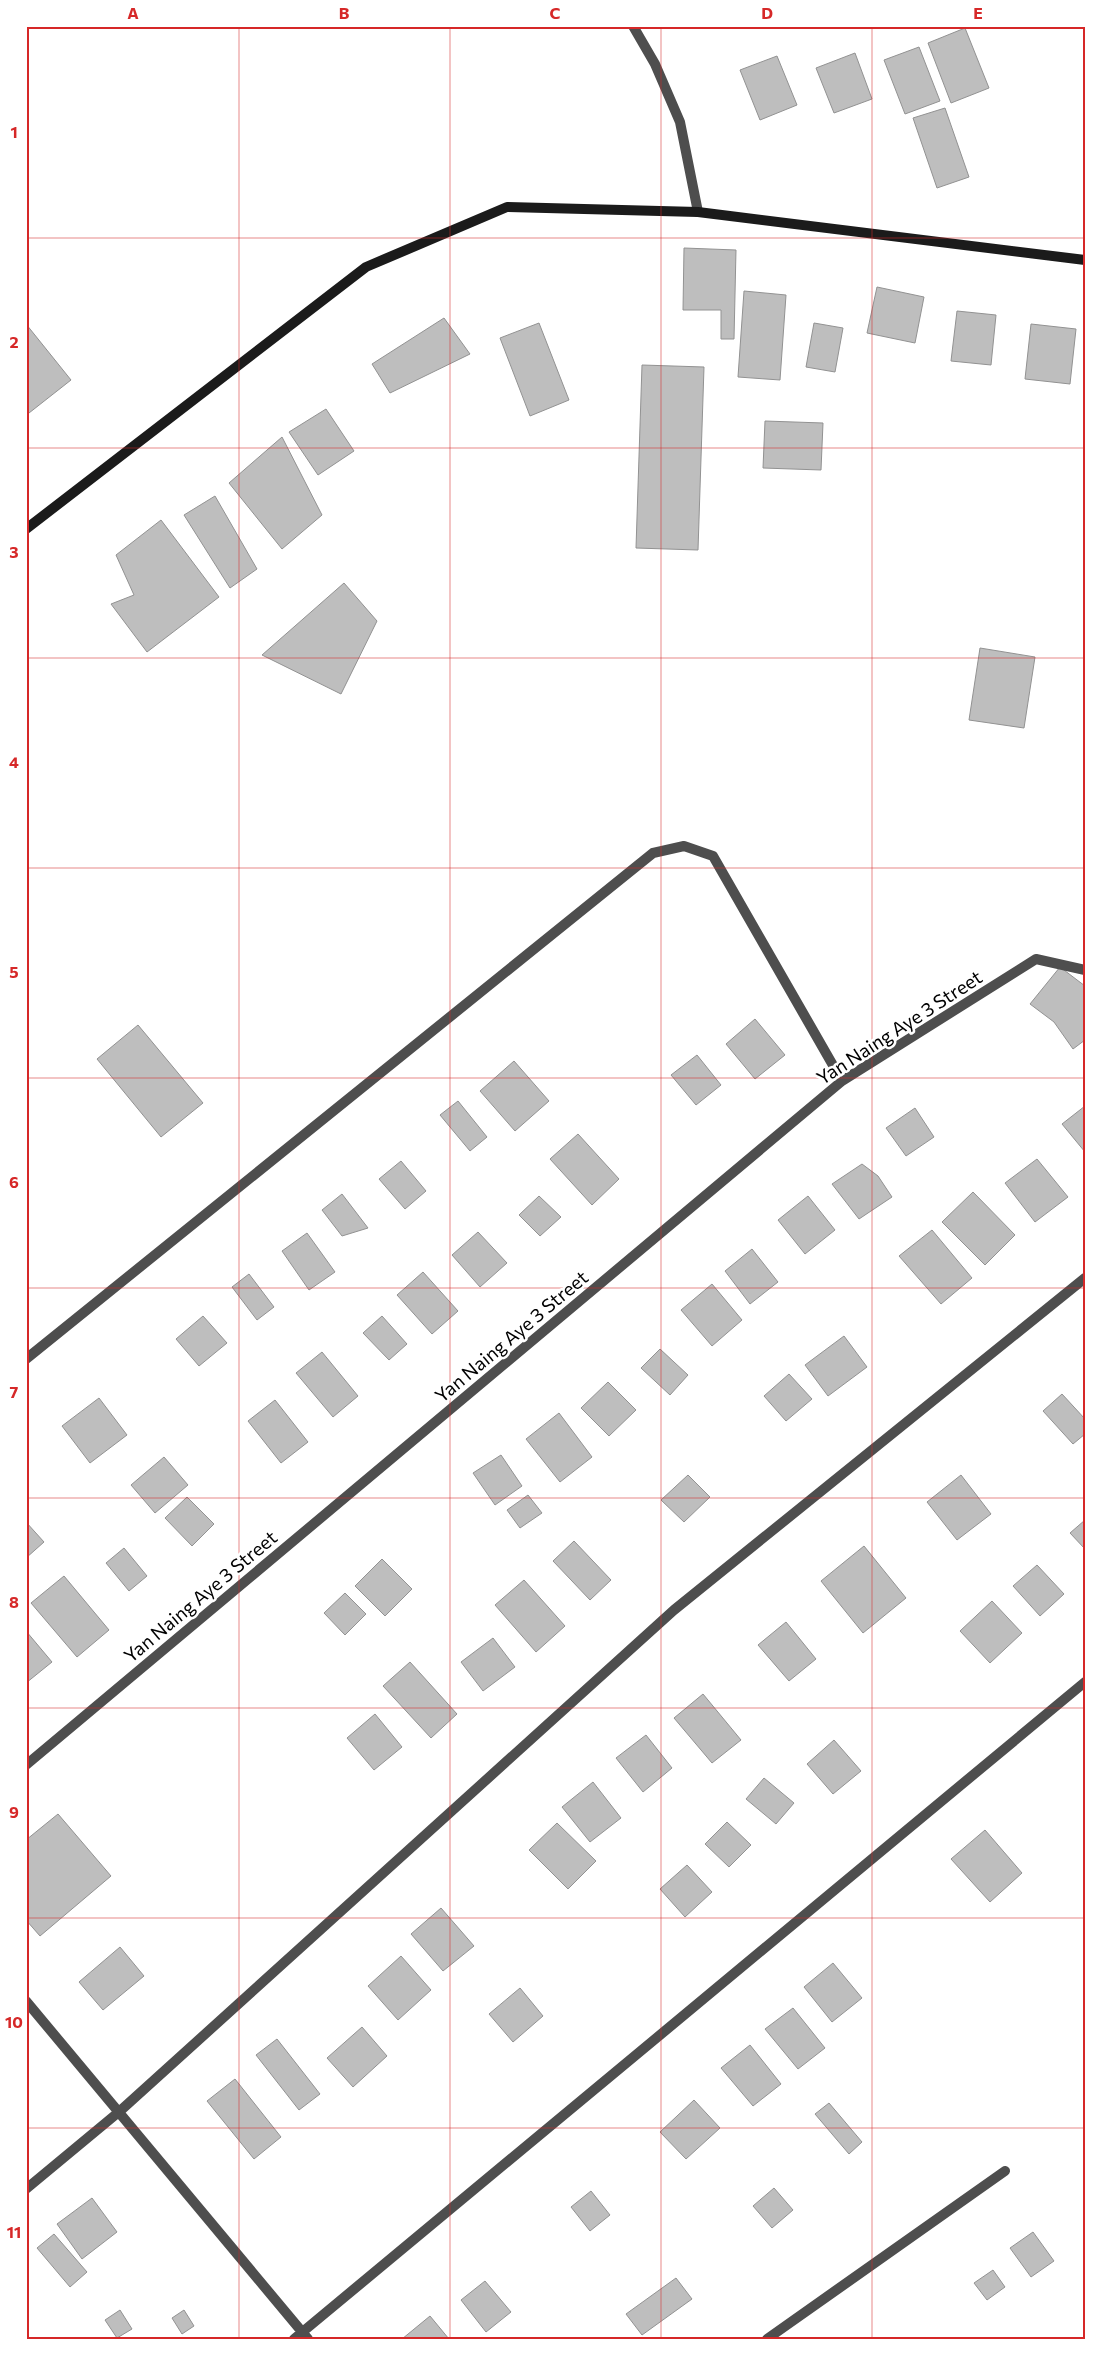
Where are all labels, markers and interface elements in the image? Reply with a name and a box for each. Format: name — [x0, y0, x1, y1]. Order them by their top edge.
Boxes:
text: A — [127, 3, 139, 22]
text: B — [339, 3, 350, 22]
text: C — [550, 3, 561, 22]
text: D — [761, 3, 773, 22]
text: E — [973, 3, 983, 22]
text: 1 — [10, 122, 18, 141]
text: 2 — [9, 332, 19, 351]
text: 3 — [9, 542, 19, 561]
text: 4 — [9, 752, 19, 771]
text: 5 — [9, 962, 19, 981]
street label: Yan Naing Aye 3 Street — [812, 965, 986, 1089]
text: 6 — [9, 1172, 19, 1191]
street label: Yan Naing Aye 3 Street — [430, 1265, 592, 1407]
text: 7 — [10, 1382, 19, 1401]
street label: Yan Naing Aye 3 Street — [119, 1525, 281, 1667]
text: 8 — [9, 1592, 19, 1611]
text: 9 — [9, 1802, 19, 1821]
text: 10 — [5, 2012, 23, 2031]
text: 11 — [7, 2222, 21, 2241]

